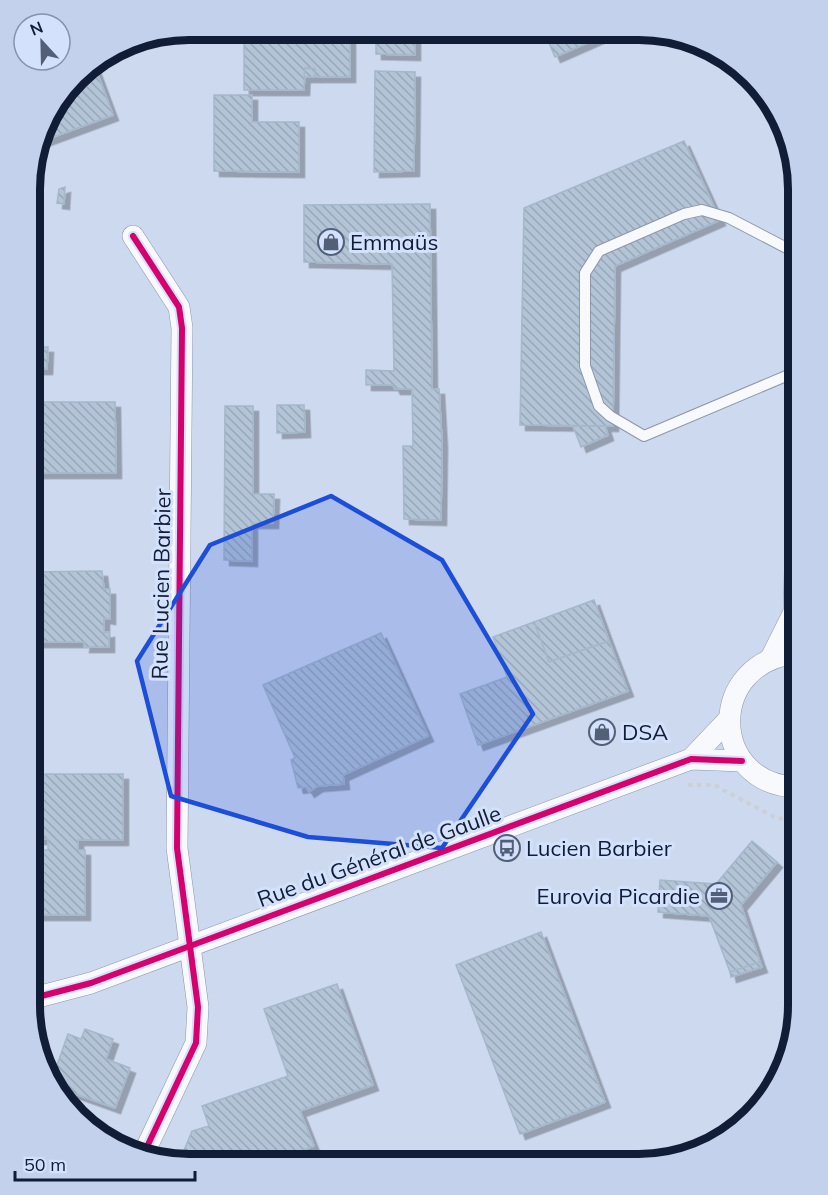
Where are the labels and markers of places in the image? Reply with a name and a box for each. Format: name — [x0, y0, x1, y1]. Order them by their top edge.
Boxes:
shop icon: Emmaüs — [316, 227, 346, 257]
place label: Emmaüs — [350, 228, 438, 256]
shop icon: DSA — [587, 717, 617, 747]
place label: DSA — [622, 718, 668, 746]
bus stop icon: Lucien Barbier — [492, 833, 522, 863]
place label: Lucien Barbier — [526, 834, 672, 862]
office icon: Eurovia Picardie — [704, 881, 734, 911]
place label: Eurovia Picardie — [536, 882, 700, 910]

